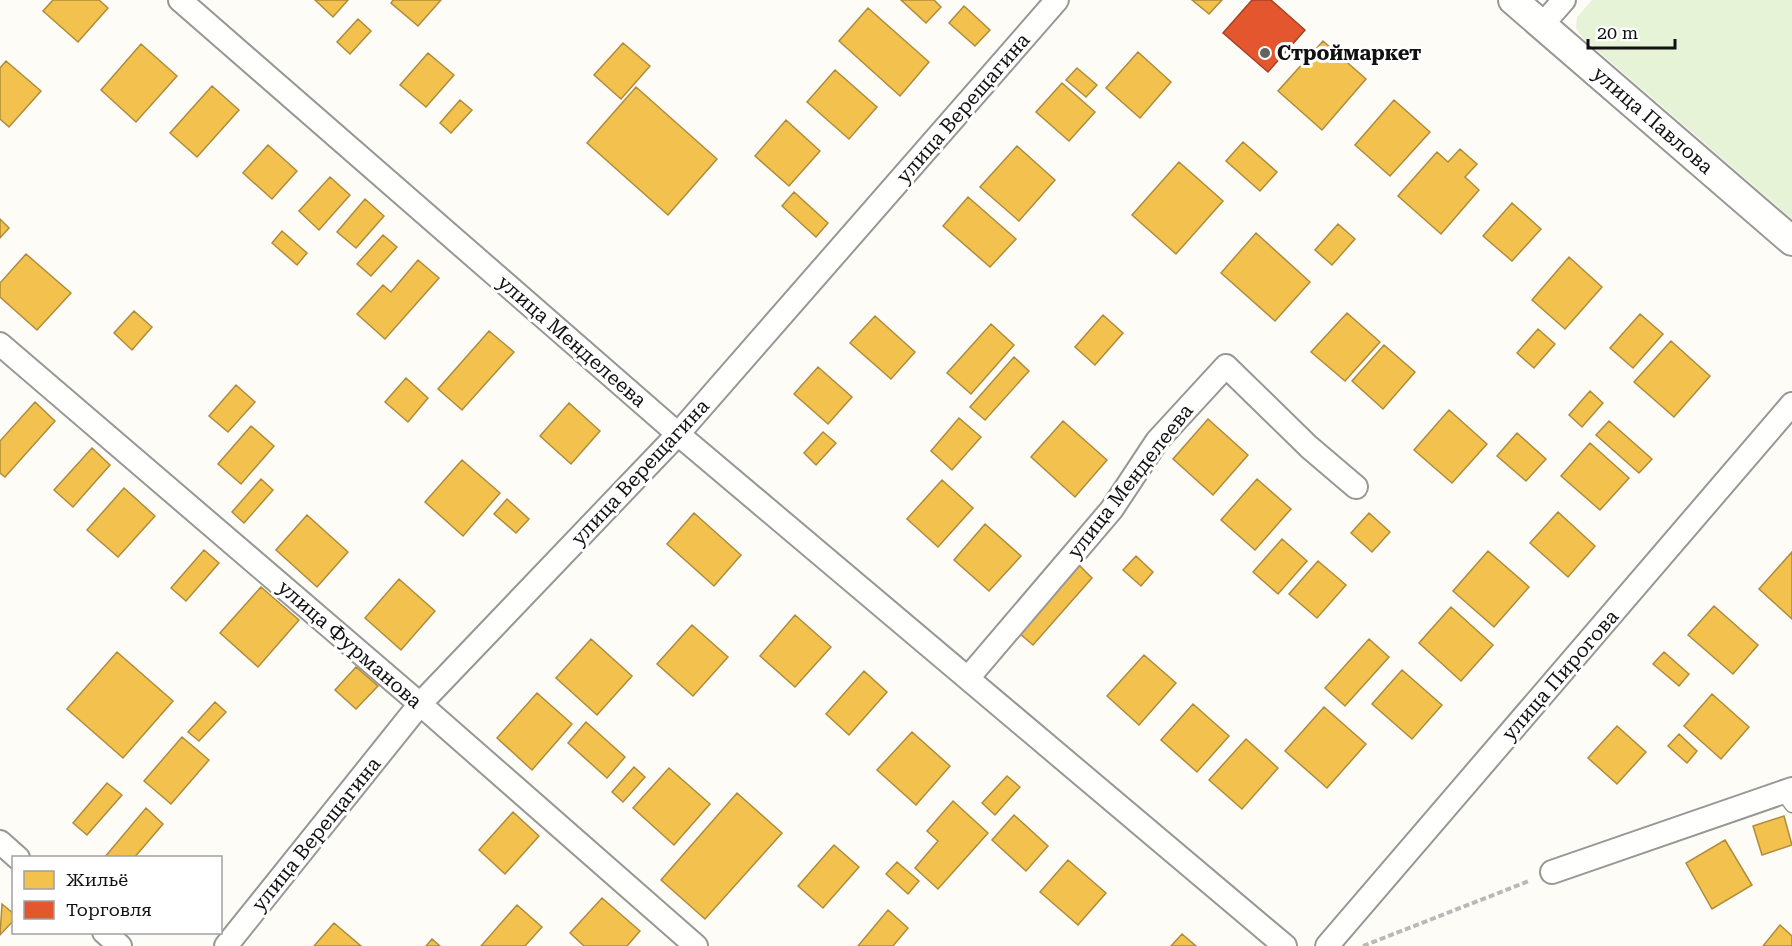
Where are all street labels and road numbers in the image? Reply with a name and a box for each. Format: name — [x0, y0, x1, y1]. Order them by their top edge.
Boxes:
street label: улица Верещагина — [891, 28, 1035, 188]
street label: улица Павлова — [1588, 61, 1718, 179]
street label: улица Менделеева — [493, 270, 651, 412]
street label: улица Верещагина — [566, 394, 714, 550]
street label: улица Менделеева — [1062, 399, 1198, 563]
street label: улица Фурманова — [273, 575, 427, 713]
street label: улица Пирогова — [1497, 604, 1624, 745]
street label: улица Верещагина — [247, 752, 386, 916]

